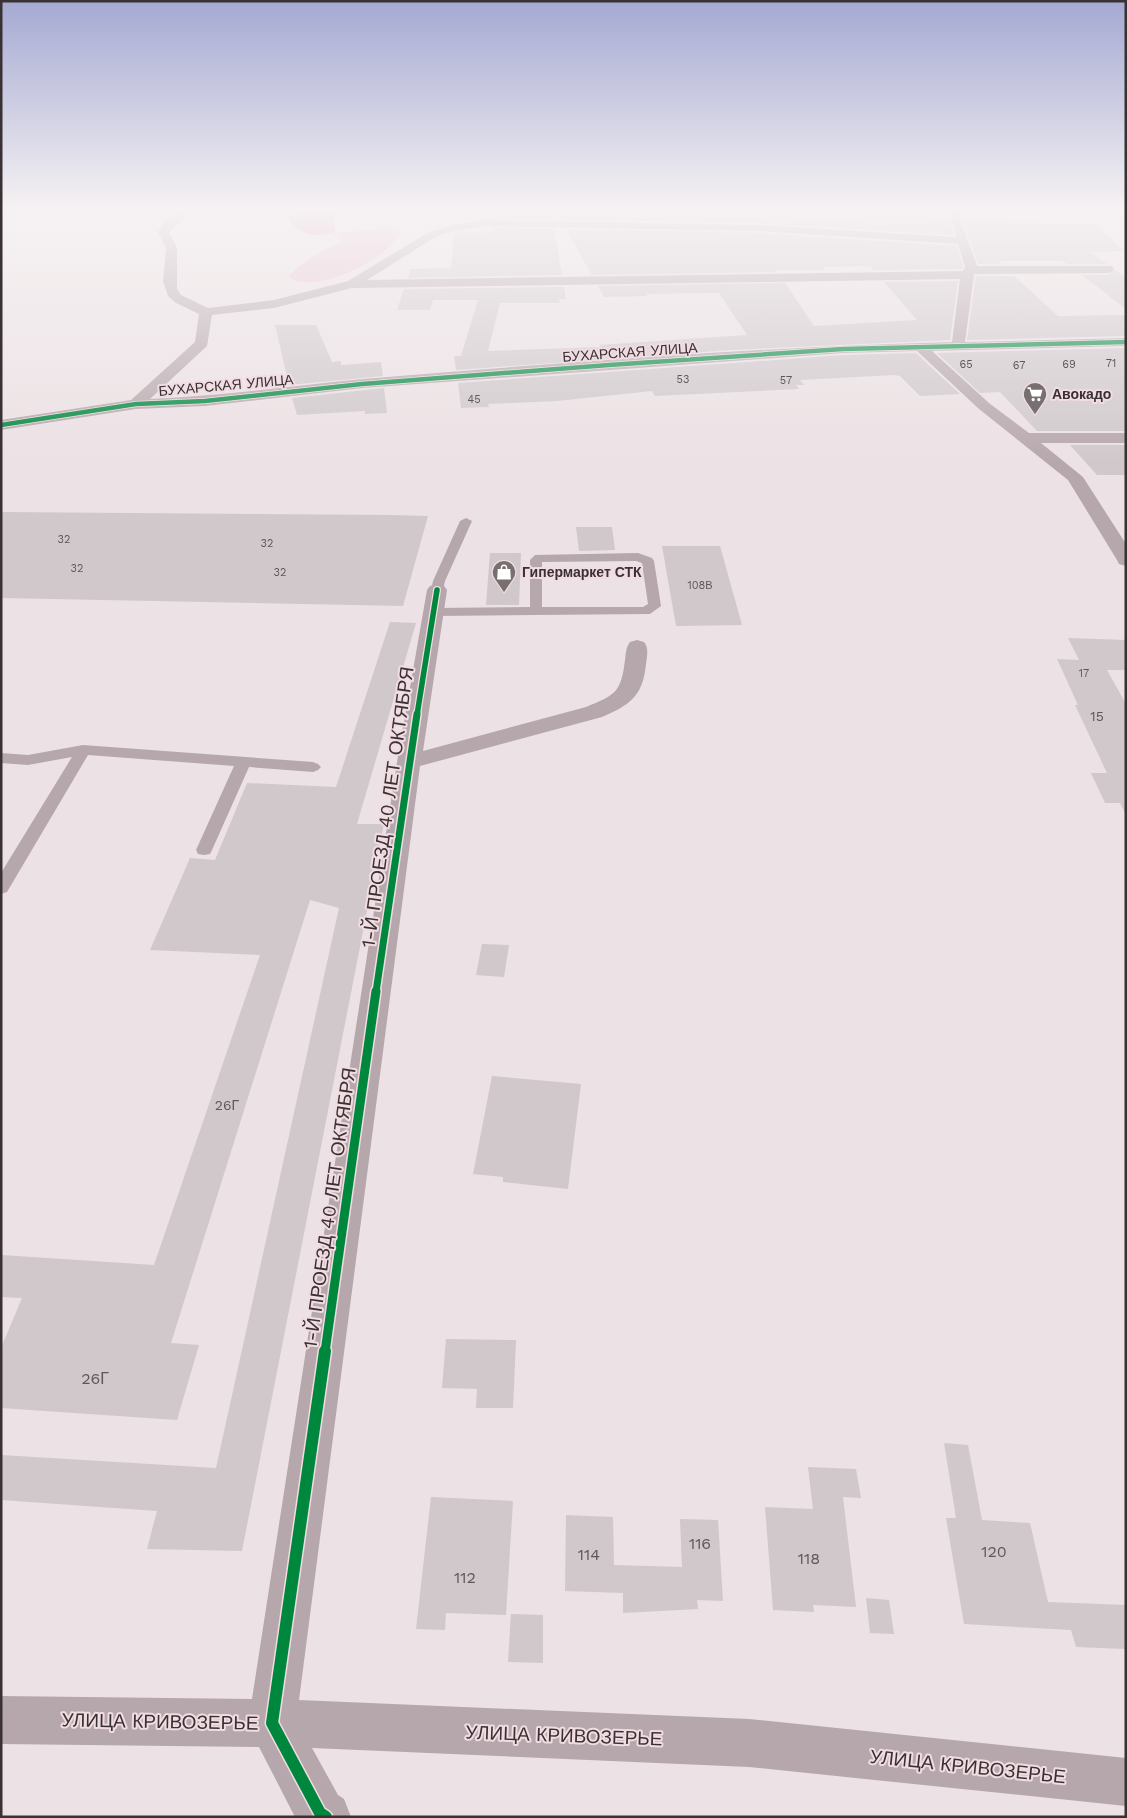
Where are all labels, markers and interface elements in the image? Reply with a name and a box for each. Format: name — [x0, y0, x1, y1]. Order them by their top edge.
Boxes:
street label: БУХАРСКАЯ УЛИЦА — [562, 339, 699, 365]
house number: 71 — [1106, 357, 1116, 370]
house number: 65 — [959, 358, 973, 371]
house number: 69 — [1062, 358, 1076, 371]
house number: 67 — [1013, 359, 1025, 372]
street label: БУХАРСКАЯ УЛИЦА — [158, 371, 295, 399]
house number: 53 — [677, 373, 689, 386]
house number: 57 — [780, 374, 792, 387]
supermarket icon: Авокадо — [1022, 381, 1048, 415]
place label: Авокадо — [1052, 386, 1111, 402]
house number: 45 — [467, 393, 481, 406]
house number: 32 — [58, 533, 70, 546]
house number: 32 — [261, 537, 273, 550]
shop icon: Гипермаркет СТК — [491, 559, 517, 593]
house number: 32 — [71, 562, 83, 575]
place label: Гипермаркет СТК — [522, 564, 642, 580]
house number: 32 — [274, 566, 286, 579]
house number: 108В — [687, 579, 713, 592]
street label: 1-Й ПРОЕЗД 40 ЛЕТ ОКТЯБРЯ — [356, 665, 419, 949]
house number: 17 — [1079, 667, 1089, 680]
house number: 15 — [1090, 708, 1104, 724]
street label: 1-Й ПРОЕЗД 40 ЛЕТ ОКТЯБРЯ — [298, 1066, 361, 1350]
house number: 26Г — [215, 1097, 240, 1113]
house number: 26Г — [81, 1369, 109, 1388]
house number: 116 — [689, 1534, 711, 1553]
house number: 120 — [981, 1542, 1007, 1561]
house number: 114 — [578, 1545, 600, 1564]
house number: 118 — [798, 1549, 820, 1568]
house number: 112 — [454, 1568, 476, 1587]
street label: УЛИЦА КРИВОЗЕРЬЕ — [61, 1708, 259, 1735]
street label: УЛИЦА КРИВОЗЕРЬЕ — [465, 1721, 663, 1750]
street label: УЛИЦА КРИВОЗЕРЬЕ — [869, 1745, 1067, 1788]

